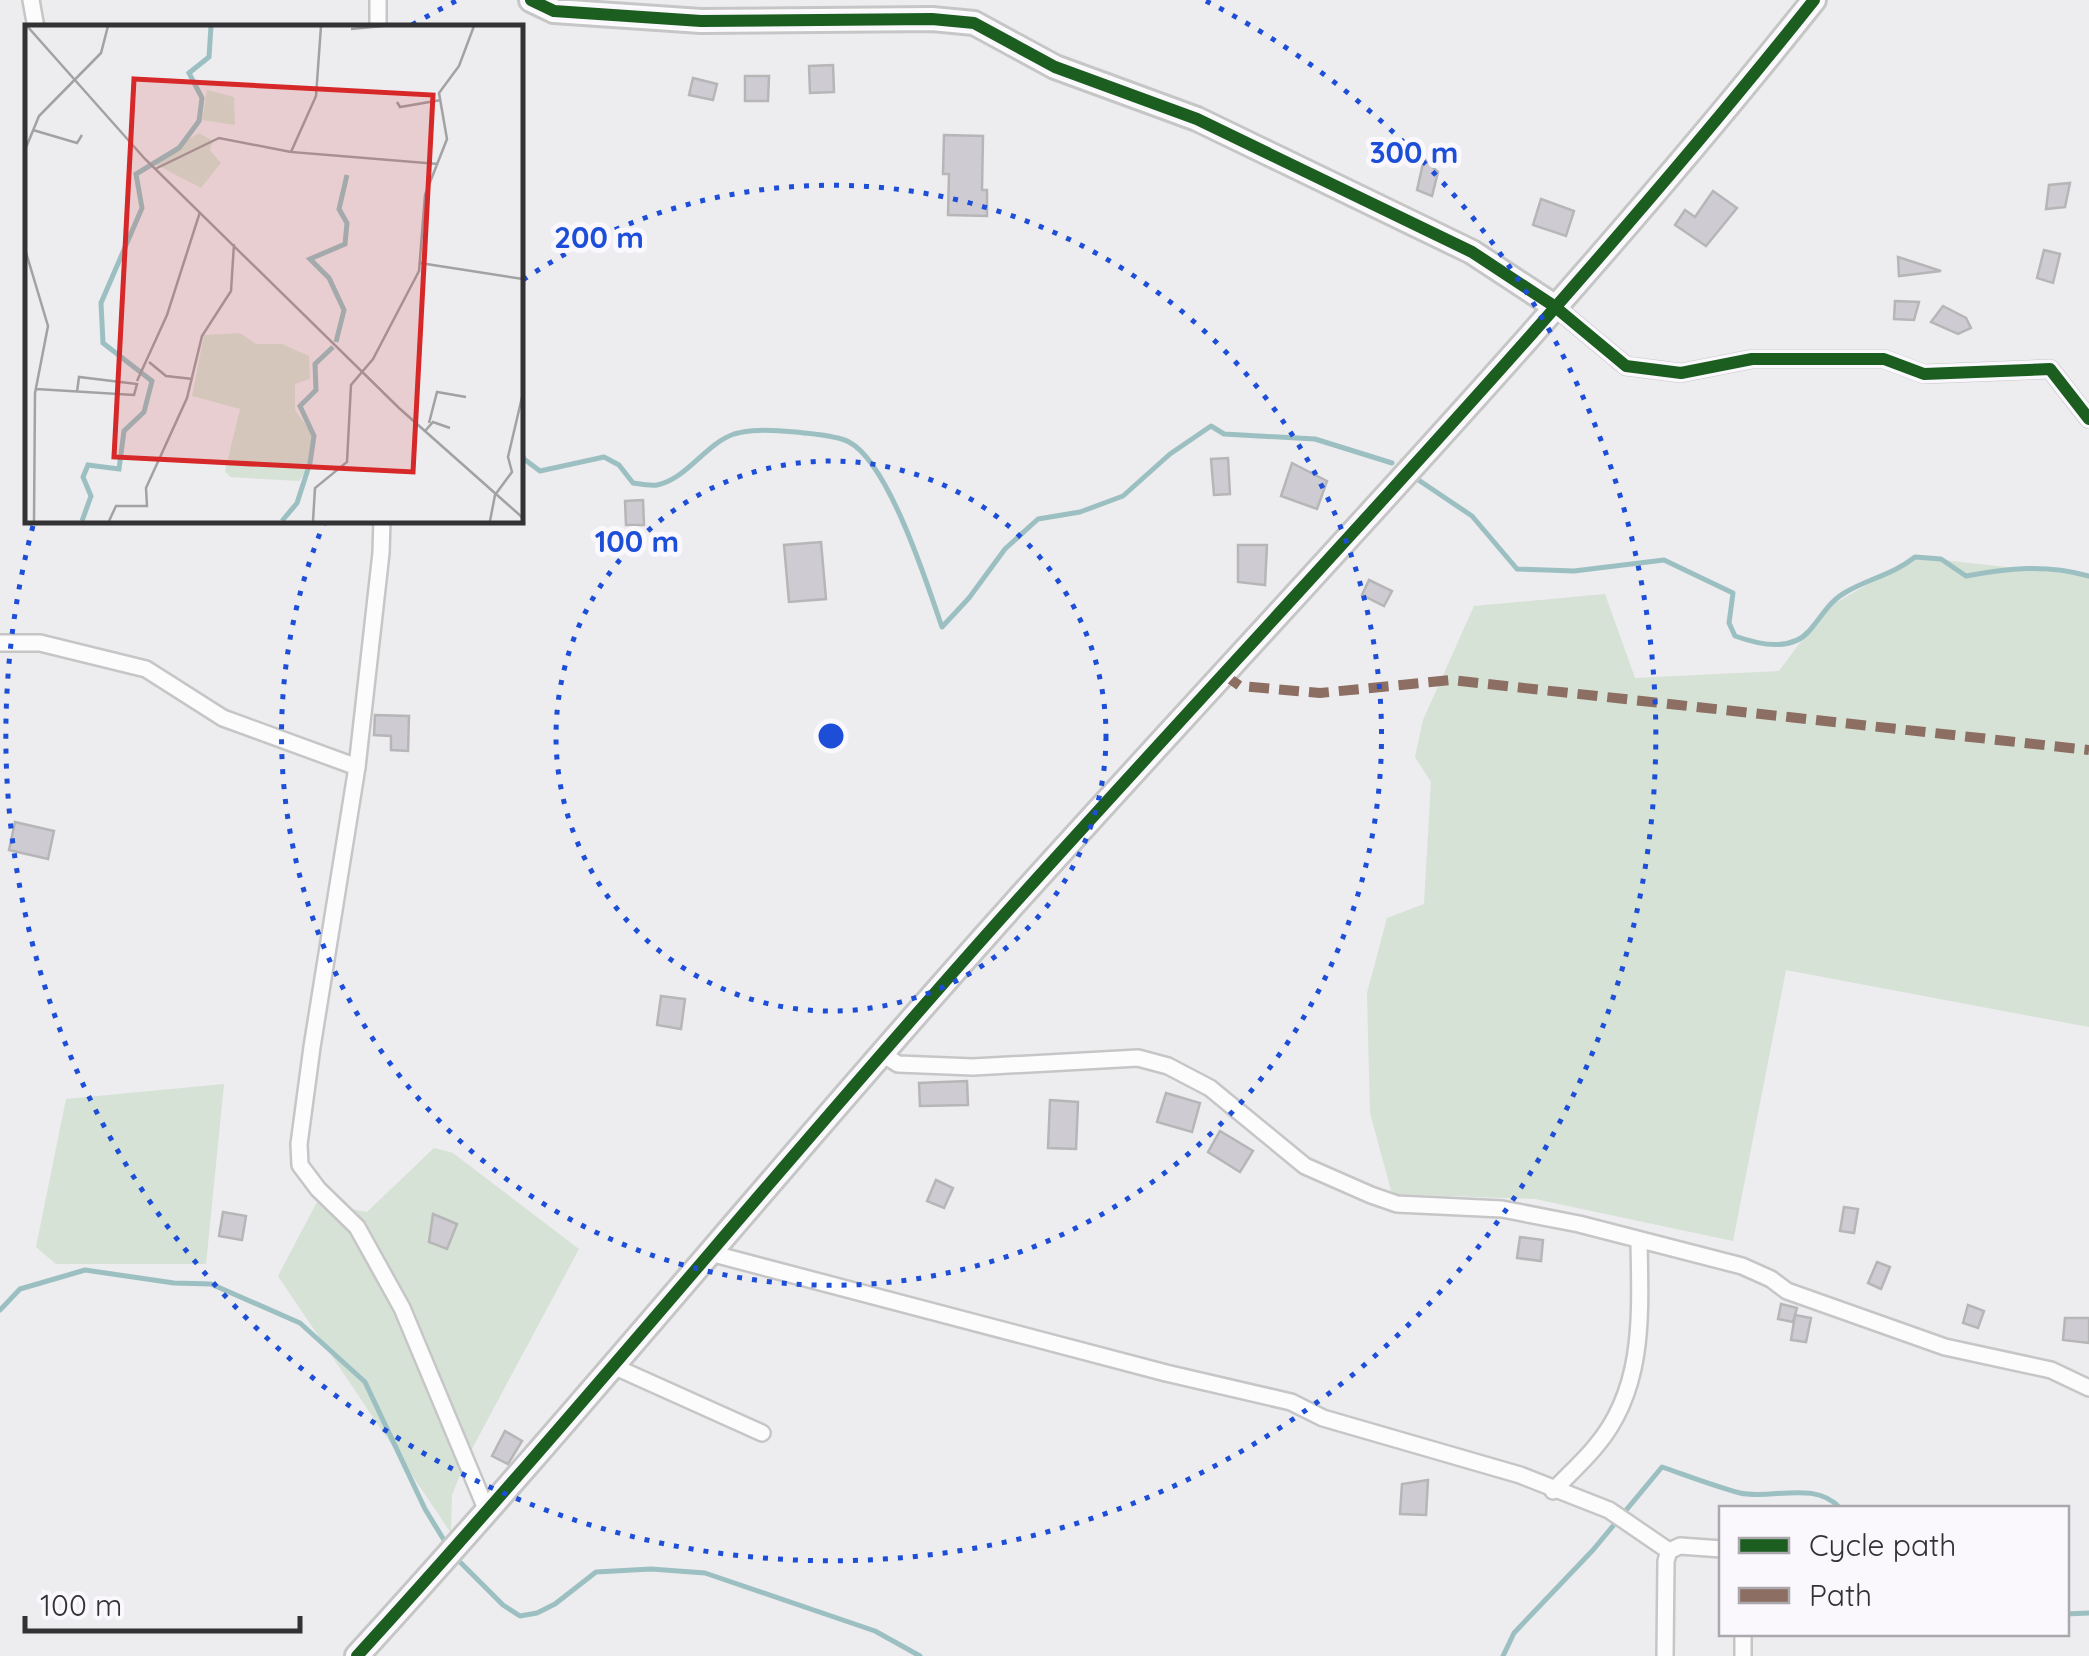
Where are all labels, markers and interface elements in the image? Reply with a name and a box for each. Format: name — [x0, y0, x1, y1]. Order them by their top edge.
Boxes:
inset map — [25, 25, 522, 522]
text: 300 m — [1369, 133, 1459, 171]
text: 200 m — [554, 218, 644, 256]
text: 100 m — [595, 522, 679, 560]
centre of rings — [813, 718, 849, 754]
legend — [1719, 1506, 2069, 1636]
text: Cycle path — [1809, 1526, 1956, 1564]
scale bar — [25, 1571, 300, 1633]
text: Path — [1809, 1576, 1872, 1614]
text: 100 m — [40, 1586, 122, 1624]

